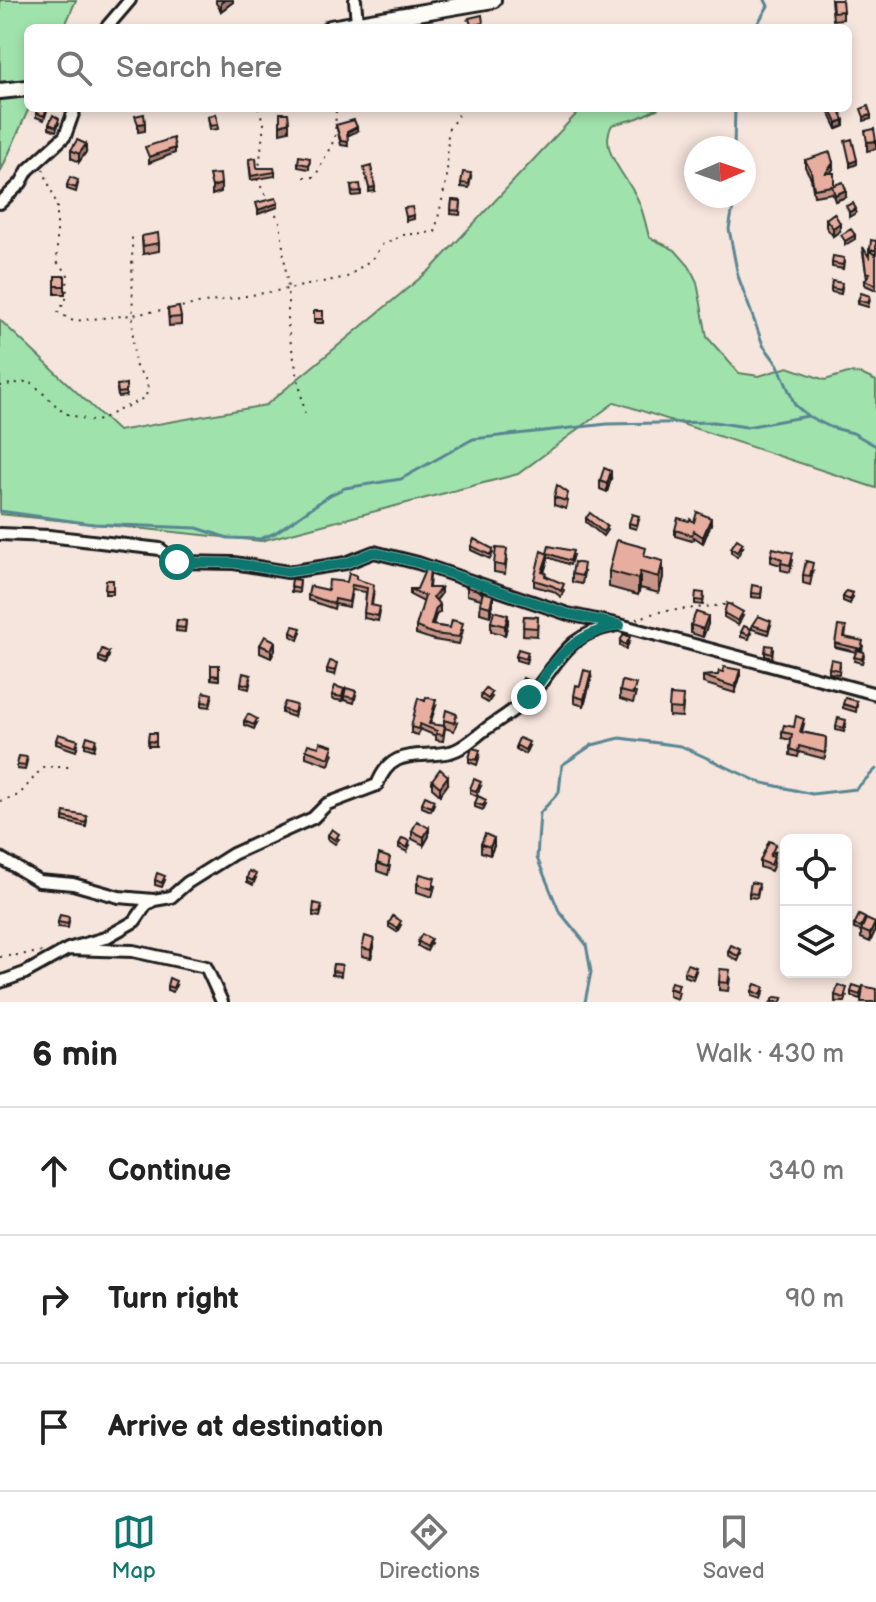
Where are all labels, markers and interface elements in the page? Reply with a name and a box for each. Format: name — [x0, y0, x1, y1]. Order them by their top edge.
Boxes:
search box — [24, 24, 852, 112]
icon: search — [52, 46, 96, 90]
text: Search here — [116, 50, 282, 86]
north arrow — [684, 136, 756, 208]
route start — [159, 544, 195, 580]
route end — [511, 679, 547, 715]
map controls — [780, 834, 852, 978]
button: locate — [780, 834, 852, 906]
button: layers — [780, 906, 852, 978]
text: 6 min — [32, 1034, 118, 1075]
text: Walk · 430 m — [696, 1039, 844, 1070]
icon: ahead — [32, 1149, 76, 1193]
text: Continue — [108, 1153, 231, 1189]
text: 340 m — [768, 1156, 844, 1187]
icon: right — [32, 1277, 76, 1321]
text: Turn right — [108, 1281, 239, 1317]
text: 90 m — [785, 1284, 844, 1315]
icon: arrive — [32, 1405, 76, 1449]
text: Arrive at destination — [108, 1409, 384, 1445]
tab: Map — [111, 1510, 156, 1585]
tab: Directions — [379, 1510, 480, 1585]
tab: Saved — [703, 1510, 765, 1585]

